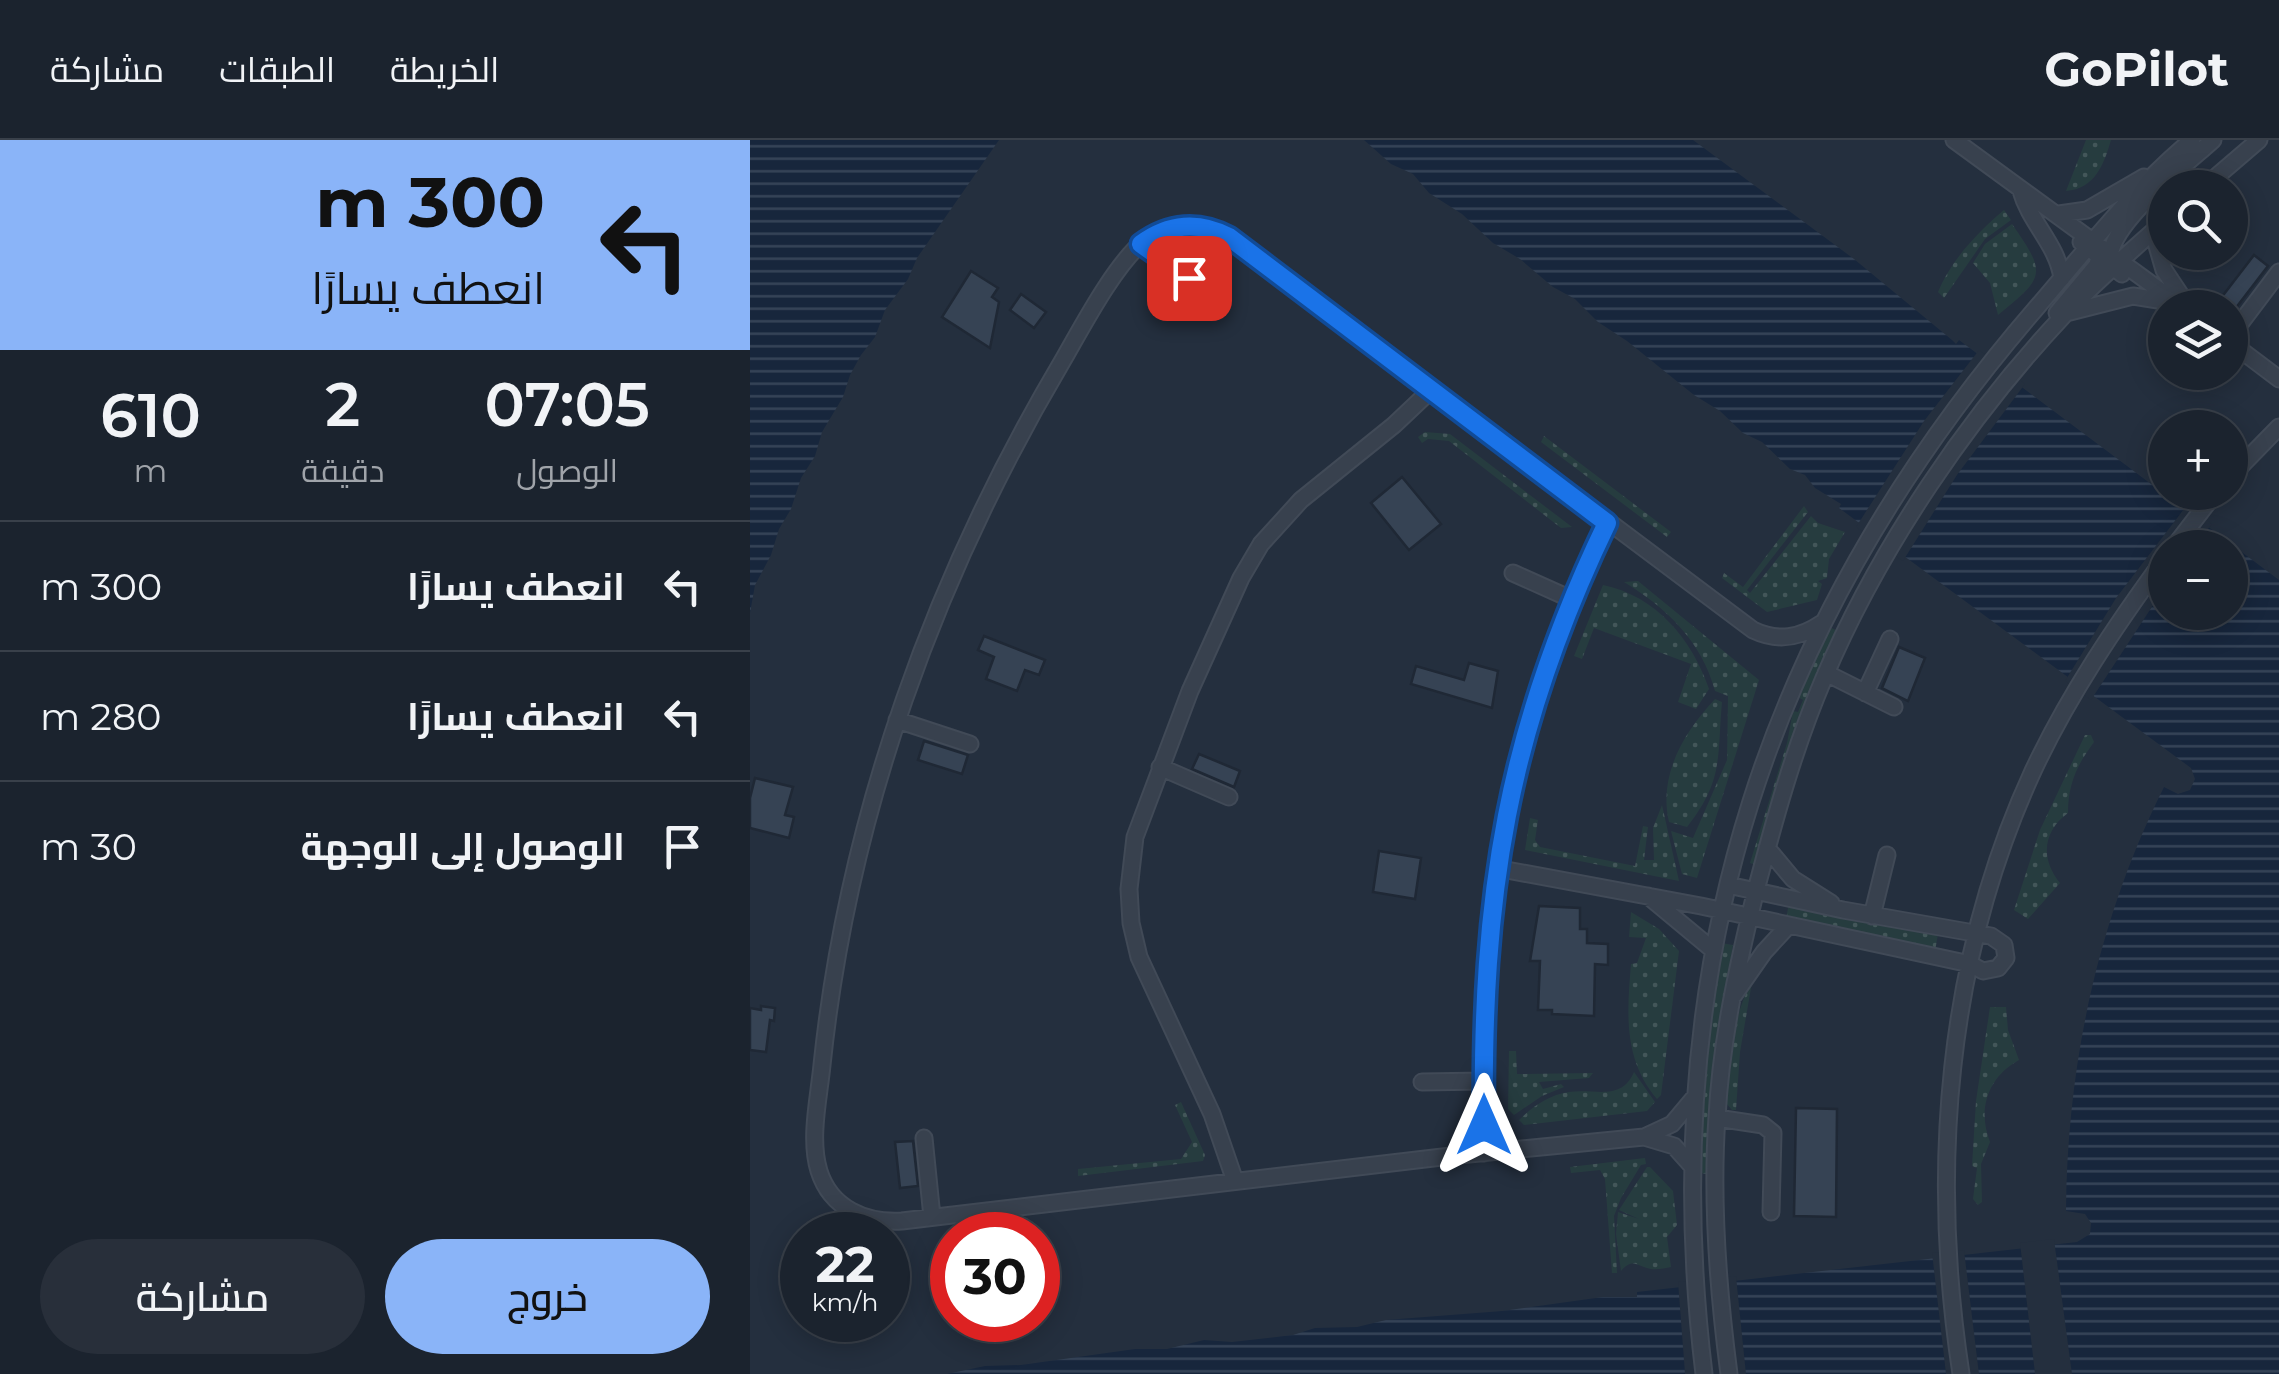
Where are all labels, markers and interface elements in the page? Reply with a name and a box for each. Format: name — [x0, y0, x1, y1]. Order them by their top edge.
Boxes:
text: GoPilot — [2044, 40, 2229, 98]
text: مشاركة — [50, 48, 164, 91]
text: الطبقات — [219, 48, 335, 91]
text: الخريطة — [390, 48, 499, 91]
text: 300 m — [315, 159, 545, 245]
map controls — [2148, 170, 2248, 630]
button: search — [2148, 170, 2248, 270]
icon: left — [580, 180, 710, 310]
pin — [1147, 236, 1232, 321]
icon: arrive — [1162, 251, 1217, 306]
text: انعطف يسارًا — [311, 260, 545, 315]
button: layers — [2148, 290, 2248, 390]
text: 2 — [325, 368, 360, 441]
text: 07:05 — [484, 368, 650, 441]
text: 610 — [100, 379, 201, 452]
button: + — [2148, 410, 2248, 510]
text: m — [134, 451, 168, 490]
text: دقيقة — [301, 451, 384, 490]
text: الوصول — [516, 451, 618, 490]
button: − — [2148, 530, 2248, 630]
icon: left — [655, 559, 710, 614]
text: 300 m — [40, 563, 162, 610]
text: انعطف يسارًا — [407, 563, 625, 610]
icon: left — [655, 689, 710, 744]
text: 280 m — [40, 693, 161, 740]
text: انعطف يسارًا — [407, 693, 625, 740]
icon: arrive — [655, 819, 710, 874]
text: 30 m — [40, 823, 137, 870]
text: الوصول إلى الوجهة — [301, 823, 625, 870]
position arrow — [1432, 1073, 1536, 1177]
speed limit sign: 30 — [930, 1212, 1060, 1342]
text: 22 — [816, 1234, 875, 1295]
button: مشاركة — [40, 1239, 365, 1354]
button: خروج — [385, 1239, 710, 1354]
text: km/h — [812, 1287, 878, 1317]

